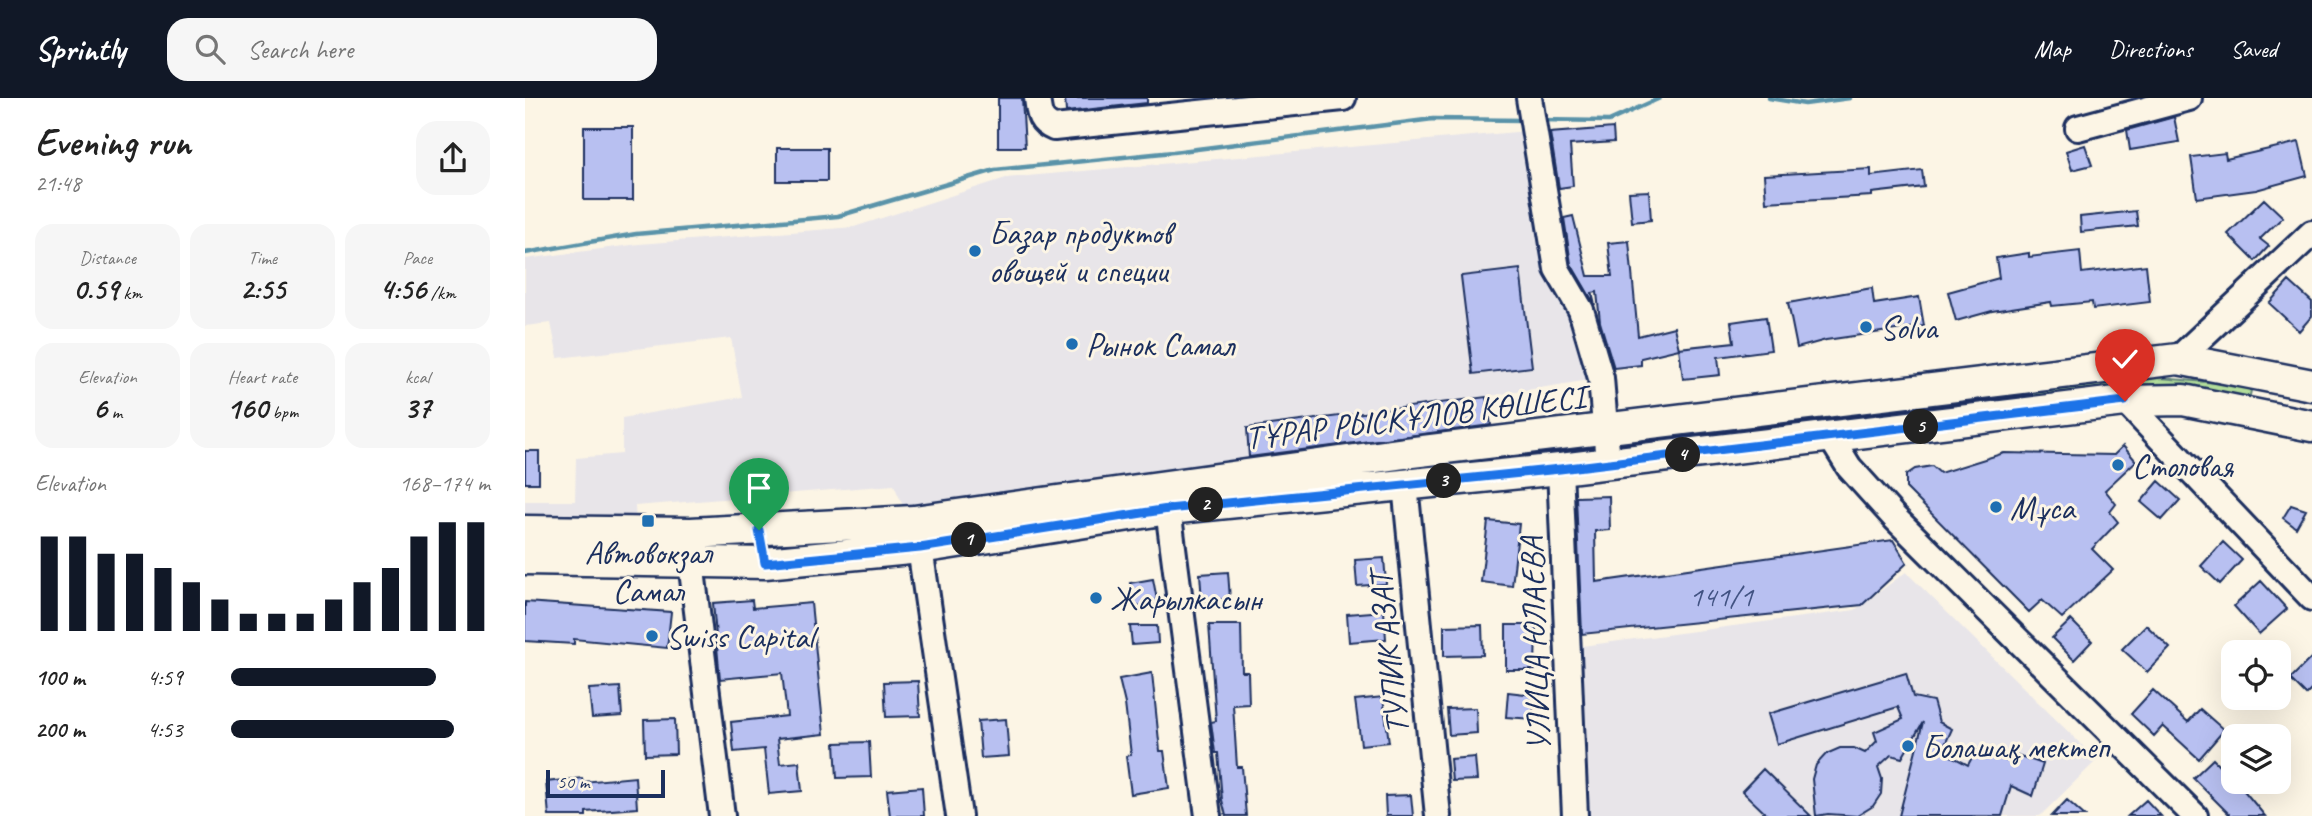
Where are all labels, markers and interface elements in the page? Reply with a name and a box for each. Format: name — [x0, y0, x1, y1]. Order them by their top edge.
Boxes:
search box — [167, 18, 657, 81]
text: Sprintly — [35, 28, 125, 70]
icon: search — [191, 30, 229, 68]
text: Search here — [247, 33, 353, 66]
text: Map — [2034, 34, 2071, 64]
text: Directions — [2109, 34, 2192, 64]
text: Saved — [2230, 34, 2277, 64]
text: Evening run — [35, 119, 191, 166]
button: share — [416, 121, 490, 195]
text: 21:48 — [35, 169, 81, 198]
place label: Базар продуктов овощей и специи — [989, 212, 1177, 292]
marker: Базар продуктов овощей и специи — [967, 243, 983, 259]
text: Distance — [79, 246, 136, 270]
text: Time — [248, 246, 277, 270]
text: Pace — [403, 246, 432, 270]
text: 0.59 — [73, 270, 119, 308]
text: 2:55 — [240, 270, 285, 308]
text: 4:56 — [379, 270, 426, 308]
text: km — [119, 281, 142, 305]
text: /km — [426, 281, 456, 305]
place label: Solva — [1880, 307, 1939, 349]
marker: Solva — [1858, 319, 1874, 335]
place label: Рынок Самал — [1086, 324, 1236, 366]
pin — [2095, 329, 2155, 401]
marker: Рынок Самал — [1064, 336, 1080, 352]
icon: check — [2106, 340, 2144, 378]
text: Elevation — [78, 365, 137, 389]
text: Heart rate — [228, 365, 297, 389]
text: kcal — [405, 365, 430, 389]
street label: ТҰРАР РЫСКҰЛОВ КӨШЕСІ — [1243, 374, 1594, 459]
text: 6 — [93, 389, 107, 427]
text: 160 — [227, 389, 268, 427]
text: 37 — [404, 389, 431, 427]
text: m — [107, 400, 122, 424]
text: bpm — [268, 400, 298, 424]
pin: 5 — [1903, 410, 1939, 444]
text: 5 — [1916, 414, 1925, 438]
pin: 4 — [1665, 438, 1701, 472]
text: 4 — [1678, 442, 1687, 466]
place label: Столовая — [2132, 445, 2234, 487]
marker: Столовая — [2110, 457, 2126, 473]
pin — [729, 458, 789, 530]
pin: 3 — [1427, 464, 1461, 498]
text: 3 — [1439, 468, 1448, 492]
text: Elevation — [35, 469, 106, 498]
text: 168–174 m — [399, 469, 490, 498]
icon: arrive — [740, 469, 778, 507]
place label: Мұса — [2010, 487, 2077, 529]
pin: 2 — [1189, 488, 1223, 522]
text: 2 — [1201, 492, 1210, 516]
marker: Мұса — [1988, 499, 2004, 515]
marker: Автовокзал Самал — [640, 513, 656, 529]
pin: 1 — [951, 522, 987, 558]
text: 1 — [964, 527, 973, 551]
place label: Автовокзал Самал — [585, 532, 714, 612]
street label: УЛИЦА ЮЛАЕВА — [1510, 535, 1560, 752]
street label: ТУПИК АЗАТ — [1359, 563, 1418, 737]
house number: 141/1 — [1689, 577, 1754, 615]
place label: Жарылкасын — [1110, 578, 1264, 620]
marker: Жарылкасын — [1088, 590, 1104, 606]
place label: Swiss Capital — [666, 616, 819, 658]
marker: Swiss Capital — [644, 628, 660, 644]
map controls — [2221, 640, 2291, 794]
button: locate — [2221, 640, 2291, 710]
text: 100 m — [35, 663, 85, 692]
text: 4:59 — [147, 663, 183, 692]
text: 200 m — [35, 715, 85, 744]
text: 4:53 — [147, 715, 183, 744]
button: layers — [2221, 724, 2291, 794]
place label: Болашақ мектеп — [1922, 726, 2111, 768]
marker: Болашақ мектеп — [1900, 738, 1916, 754]
scale bar — [546, 767, 665, 799]
text: 50 m — [557, 770, 589, 794]

